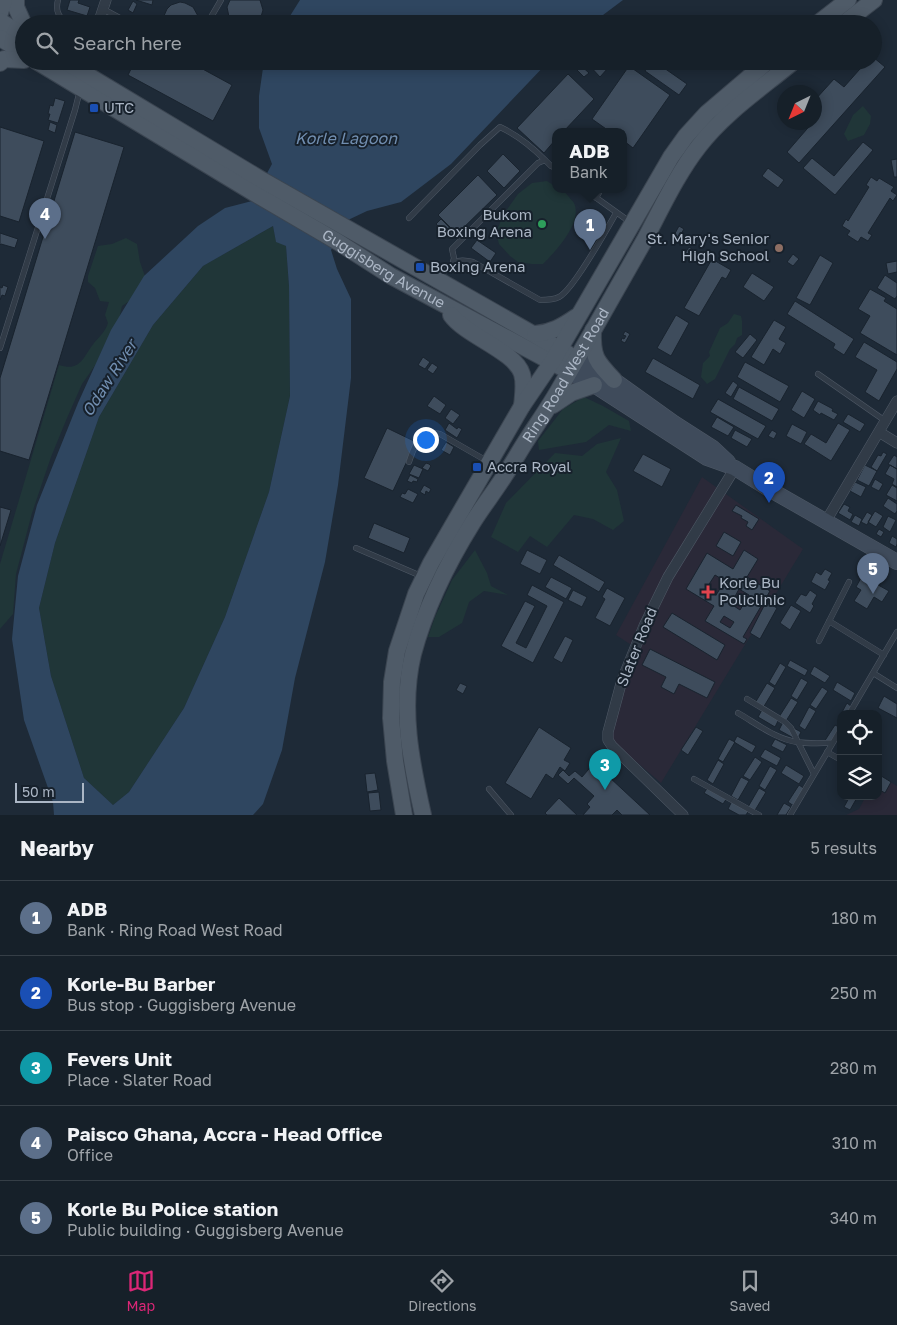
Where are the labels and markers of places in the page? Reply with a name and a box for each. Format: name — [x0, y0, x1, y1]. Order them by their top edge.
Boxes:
place label: UTC — [104, 98, 134, 116]
marker: UTC — [88, 102, 100, 114]
pin: 4 — [29, 198, 61, 239]
place label: Bukom Boxing Arena — [437, 205, 532, 240]
pin: 1 — [574, 209, 606, 250]
marker: Bukom Boxing Arena — [536, 218, 548, 230]
place label: St. Mary's Senior High School — [647, 229, 769, 264]
marker: St. Mary's Senior High School — [773, 242, 785, 254]
place label: Boxing Arena — [430, 257, 525, 275]
marker: Boxing Arena — [414, 261, 426, 273]
place label: Accra Royal — [487, 457, 571, 475]
marker: Accra Royal — [471, 461, 483, 473]
pin: 2 — [753, 462, 785, 503]
pin: 5 — [857, 553, 889, 594]
place label: Korle Bu Policlinic — [719, 573, 785, 608]
marker: Korle Bu Policlinic — [701, 585, 715, 599]
pin: 3 — [589, 749, 621, 790]

